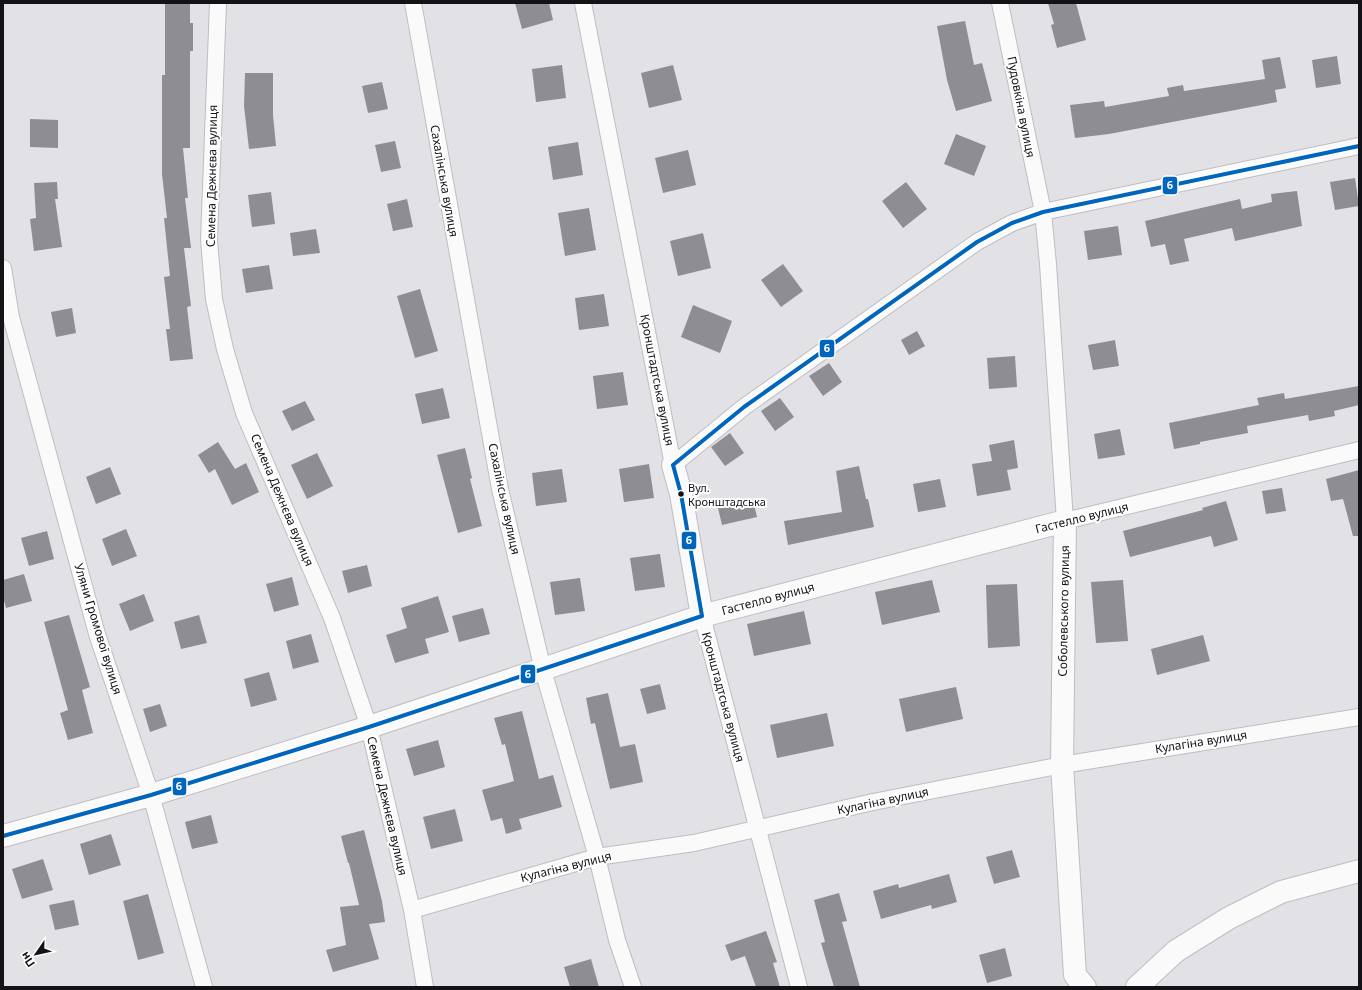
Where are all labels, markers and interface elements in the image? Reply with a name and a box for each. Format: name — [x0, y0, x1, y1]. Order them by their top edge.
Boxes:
street label: Пудовкіна вулиця — [1003, 55, 1040, 159]
street label: Семена Дежнєва вулиця — [202, 105, 221, 247]
street label: Сахалінська вулиця — [426, 124, 463, 238]
line badge: 6 — [1162, 176, 1178, 195]
text: 6 — [1167, 177, 1173, 192]
street label: Кронштадтська вулиця — [636, 312, 679, 447]
line badge: 6 — [819, 339, 835, 358]
text: 6 — [824, 340, 830, 355]
street label: Семена Дежнєва вулиця — [247, 431, 318, 569]
street label: Сахалінська вулиця — [484, 442, 525, 556]
place label: Вул. Кронштадська — [688, 480, 766, 509]
marker: Вул. Кронштадська — [676, 489, 686, 499]
street label: Гастелло вулиця — [1033, 498, 1130, 537]
line badge: 6 — [681, 531, 697, 550]
text: 6 — [686, 532, 692, 547]
street label: Соболевського вулиця — [1054, 545, 1073, 677]
street label: Уляни Громової вулиця — [70, 561, 127, 696]
street label: Гастелло вулиця — [720, 578, 816, 619]
street label: Кронштадтська вулиця — [698, 630, 749, 764]
line badge: 6 — [520, 664, 536, 684]
text: 6 — [525, 666, 531, 681]
street label: Кулагіна вулиця — [1154, 726, 1248, 757]
street label: Семена Дежнєва вулиця — [363, 735, 412, 877]
line badge: 6 — [172, 777, 187, 796]
text: 6 — [176, 778, 182, 793]
street label: Кулагіна вулиця — [836, 783, 930, 818]
street label: Кулагіна вулиця — [519, 847, 613, 886]
north arrow — [16, 934, 56, 974]
text: Пн — [17, 949, 38, 971]

